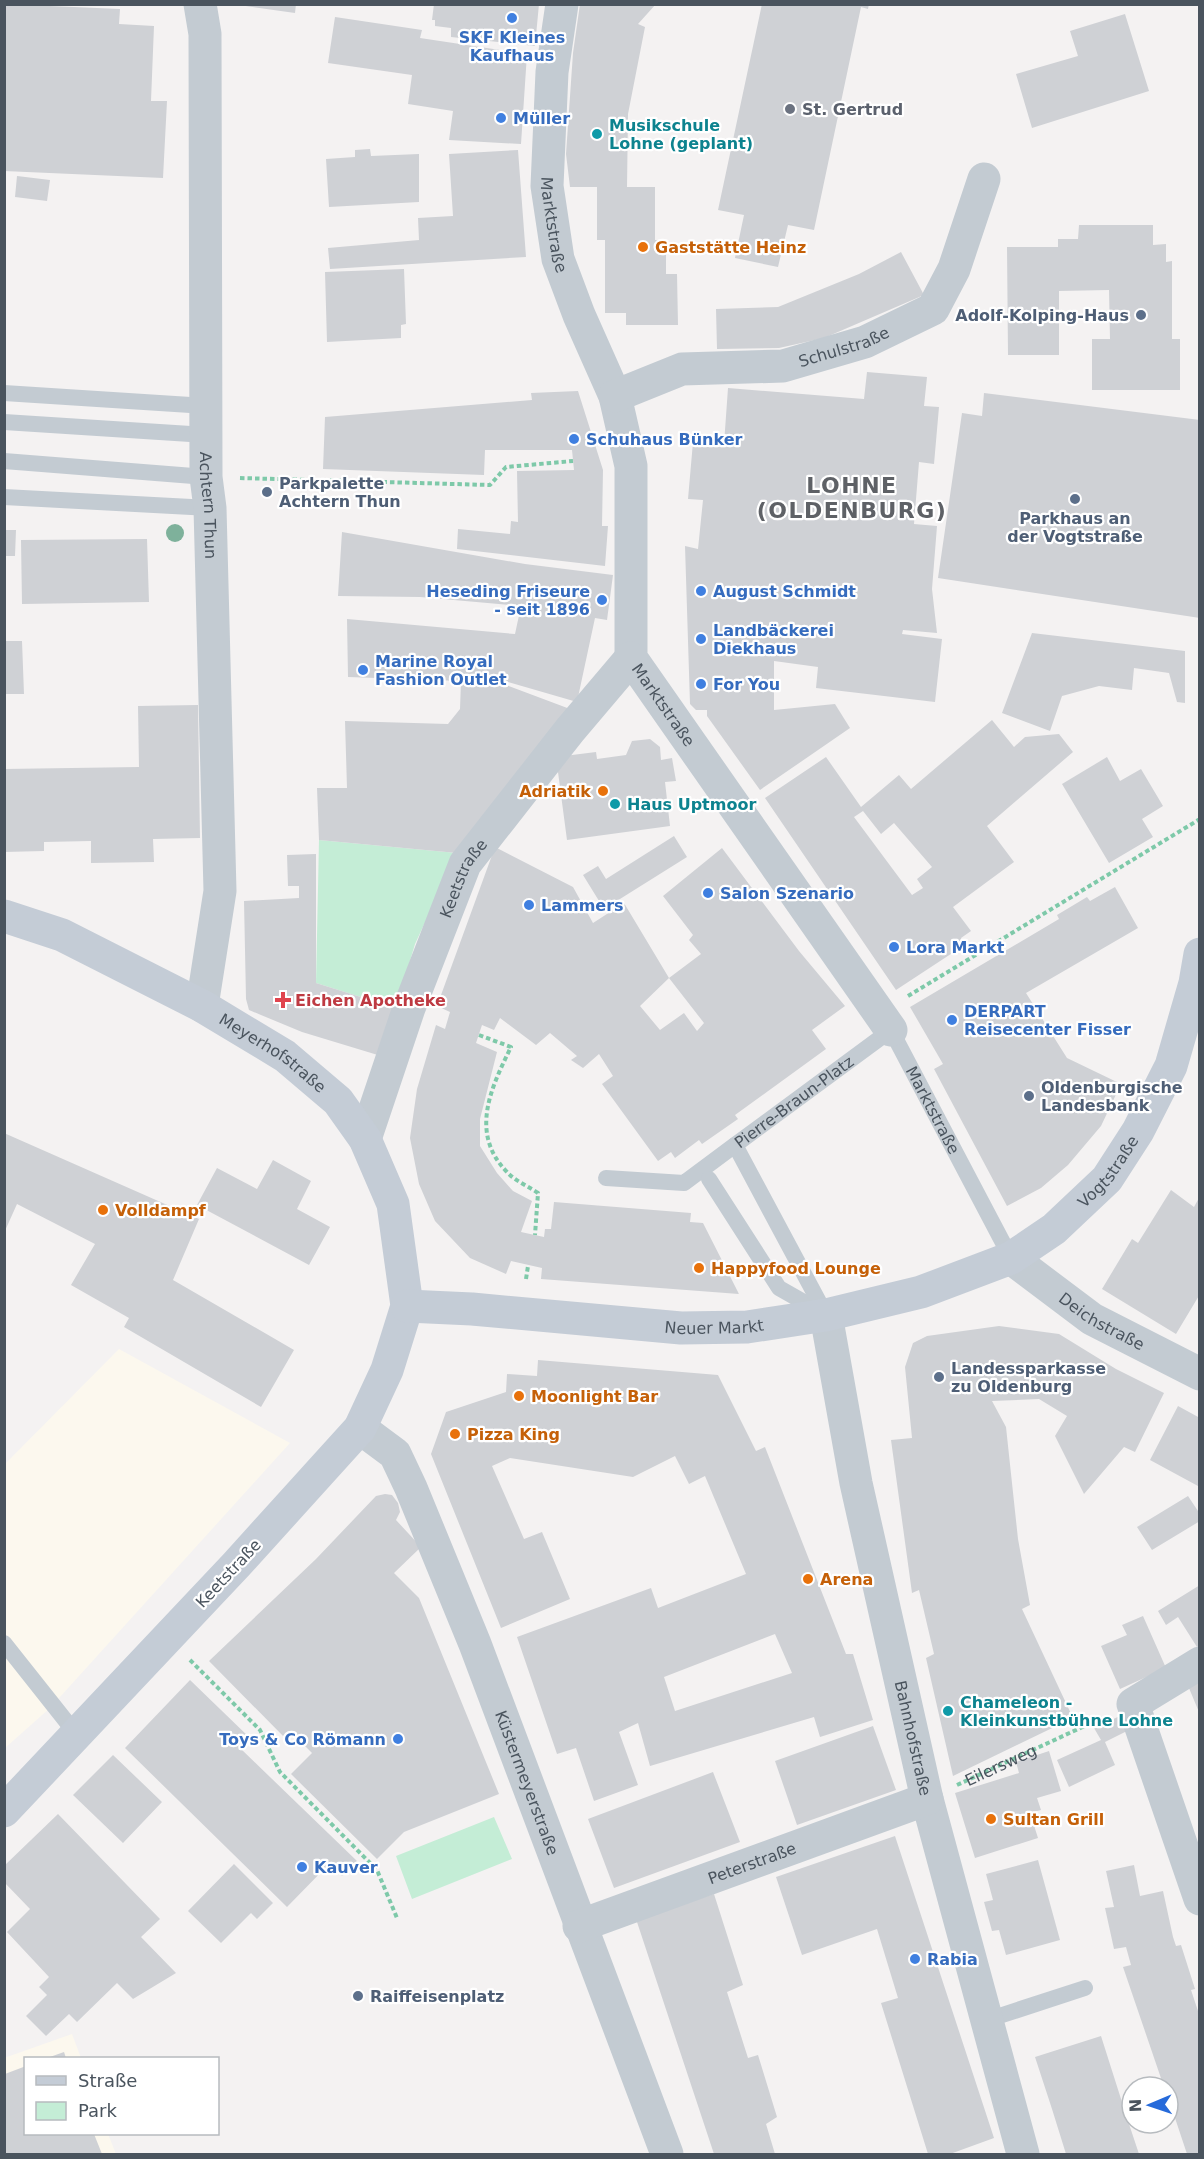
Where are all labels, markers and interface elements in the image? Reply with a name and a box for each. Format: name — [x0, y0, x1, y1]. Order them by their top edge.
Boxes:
marker: SKF Kleines Kaufhaus — [505, 11, 519, 25]
place label: SKF Kleines Kaufhaus — [459, 28, 565, 65]
place label: St. Gertrud — [802, 100, 903, 119]
marker: St. Gertrud — [783, 102, 797, 116]
place label: Müller — [513, 109, 570, 128]
marker: Müller — [494, 111, 508, 125]
place label: Musikschule Lohne (geplant) — [609, 116, 753, 153]
marker: Musikschule Lohne (geplant) — [590, 127, 604, 141]
street label: Marktstraße — [537, 176, 571, 275]
place label: Gaststätte Heinz — [655, 238, 806, 257]
marker: Gaststätte Heinz — [636, 240, 650, 254]
place label: Adolf-Kolping-Haus — [955, 306, 1129, 325]
marker: Adolf-Kolping-Haus — [1134, 308, 1148, 322]
street label: Schulstraße — [796, 323, 892, 371]
place label: Schuhaus Bünker — [586, 430, 743, 449]
marker: Schuhaus Bünker — [567, 432, 581, 446]
street label: Achtern Thun — [196, 452, 220, 559]
district label: LOHNE (OLDENBURG) — [757, 473, 947, 523]
place label: Parkpalette Achtern Thun — [279, 474, 401, 511]
marker: Parkpalette Achtern Thun — [260, 485, 274, 499]
marker: Parkhaus an der Vogtstraße — [1068, 492, 1082, 506]
place label: Parkhaus an der Vogtstraße — [1007, 509, 1143, 546]
place label: Heseding Friseure - seit 1896 — [426, 582, 590, 619]
place label: August Schmidt — [713, 582, 856, 601]
marker: August Schmidt — [694, 584, 708, 598]
marker: Heseding Friseure - seit 1896 — [595, 593, 609, 607]
place label: Landbäckerei Diekhaus — [713, 621, 834, 658]
marker: Landbäckerei Diekhaus — [694, 632, 708, 646]
place label: Marine Royal Fashion Outlet — [375, 652, 507, 689]
street label: Marktstraße — [628, 660, 699, 750]
marker: Marine Royal Fashion Outlet — [356, 663, 370, 677]
place label: For You — [713, 675, 780, 694]
marker: For You — [694, 677, 708, 691]
place label: Adriatik — [519, 782, 591, 801]
marker: Adriatik — [596, 784, 610, 798]
place label: Haus Uptmoor — [627, 795, 756, 814]
marker: Haus Uptmoor — [608, 797, 622, 811]
street label: Keetstraße — [436, 835, 491, 921]
place label: Salon Szenario — [720, 884, 854, 903]
marker: Salon Szenario — [701, 886, 715, 900]
place label: Lammers — [541, 896, 624, 915]
marker: Lammers — [522, 898, 536, 912]
place label: Lora Markt — [906, 938, 1005, 957]
marker: Lora Markt — [887, 940, 901, 954]
place label: Eichen Apotheke — [295, 991, 446, 1010]
marker: Eichen Apotheke — [276, 993, 290, 1007]
place label: DERPART Reisecenter Fisser — [964, 1002, 1131, 1039]
street label: Meyerhofstraße — [216, 1010, 330, 1097]
marker: DERPART Reisecenter Fisser — [945, 1013, 959, 1027]
street label: Pierre-Braun-Platz — [731, 1052, 857, 1152]
street label: Marktstraße — [902, 1063, 964, 1157]
place label: Oldenburgische Landesbank — [1041, 1078, 1183, 1115]
marker: Oldenburgische Landesbank — [1022, 1089, 1036, 1103]
street label: Vogtstraße — [1074, 1132, 1142, 1212]
place label: Volldampf — [115, 1201, 207, 1220]
marker: Volldampf — [96, 1203, 110, 1217]
place label: Happyfood Lounge — [711, 1259, 881, 1278]
marker: Happyfood Lounge — [692, 1261, 706, 1275]
street label: Deichstraße — [1055, 1289, 1148, 1354]
street label: Neuer Markt — [664, 1316, 765, 1338]
place label: Landessparkasse zu Oldenburg — [951, 1359, 1106, 1396]
marker: Landessparkasse zu Oldenburg — [932, 1370, 946, 1384]
place label: Moonlight Bar — [531, 1387, 658, 1406]
marker: Moonlight Bar — [512, 1389, 526, 1403]
place label: Pizza King — [467, 1425, 560, 1444]
marker: Pizza King — [448, 1427, 462, 1441]
street label: Keetstraße — [192, 1535, 265, 1611]
place label: Arena — [820, 1570, 873, 1589]
marker: Arena — [801, 1572, 815, 1586]
street label: Bahnhofstraße — [891, 1679, 935, 1798]
place label: Chameleon - Kleinkunstbühne Lohne — [960, 1693, 1173, 1730]
marker: Chameleon - Kleinkunstbühne Lohne — [941, 1704, 955, 1718]
street label: Küstermeyerstraße — [491, 1708, 563, 1858]
place label: Toys & Co Römann — [219, 1730, 386, 1749]
marker: Toys & Co Römann — [391, 1732, 405, 1746]
street label: Eilersweg — [962, 1741, 1040, 1790]
place label: Sultan Grill — [1003, 1810, 1104, 1829]
marker: Sultan Grill — [984, 1812, 998, 1826]
street label: Peterstraße — [705, 1839, 799, 1888]
place label: Kauver — [314, 1858, 378, 1877]
marker: Kauver — [295, 1860, 309, 1874]
place label: Rabia — [927, 1950, 978, 1969]
marker: Rabia — [908, 1952, 922, 1966]
place label: Raiffeisenplatz — [370, 1987, 504, 2006]
marker: Raiffeisenplatz — [351, 1989, 365, 2003]
legend — [24, 2057, 219, 2135]
text: Straße — [78, 2070, 137, 2091]
north arrow — [1120, 2075, 1180, 2135]
text: N — [1126, 2098, 1145, 2113]
text: Park — [78, 2100, 117, 2121]

